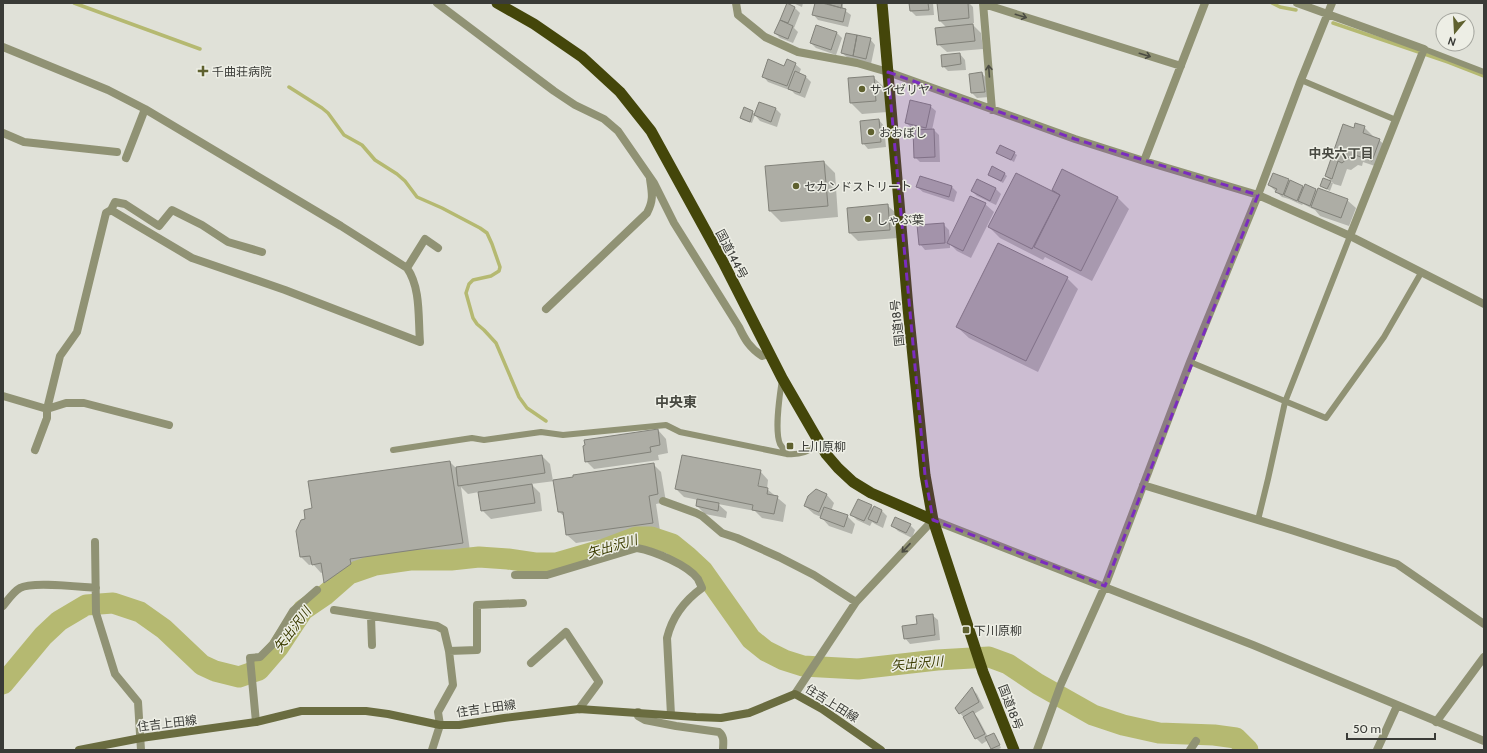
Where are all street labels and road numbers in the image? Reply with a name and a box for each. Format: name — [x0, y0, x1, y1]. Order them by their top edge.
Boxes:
street label: 国道144号 — [713, 227, 751, 281]
street label: 国道18号 — [887, 299, 907, 347]
street label: 住吉上田線 — [803, 681, 861, 725]
street label: 国道18号 — [996, 682, 1026, 732]
street label: 住吉上田線 — [455, 696, 517, 720]
street label: 住吉上田線 — [136, 712, 198, 734]

